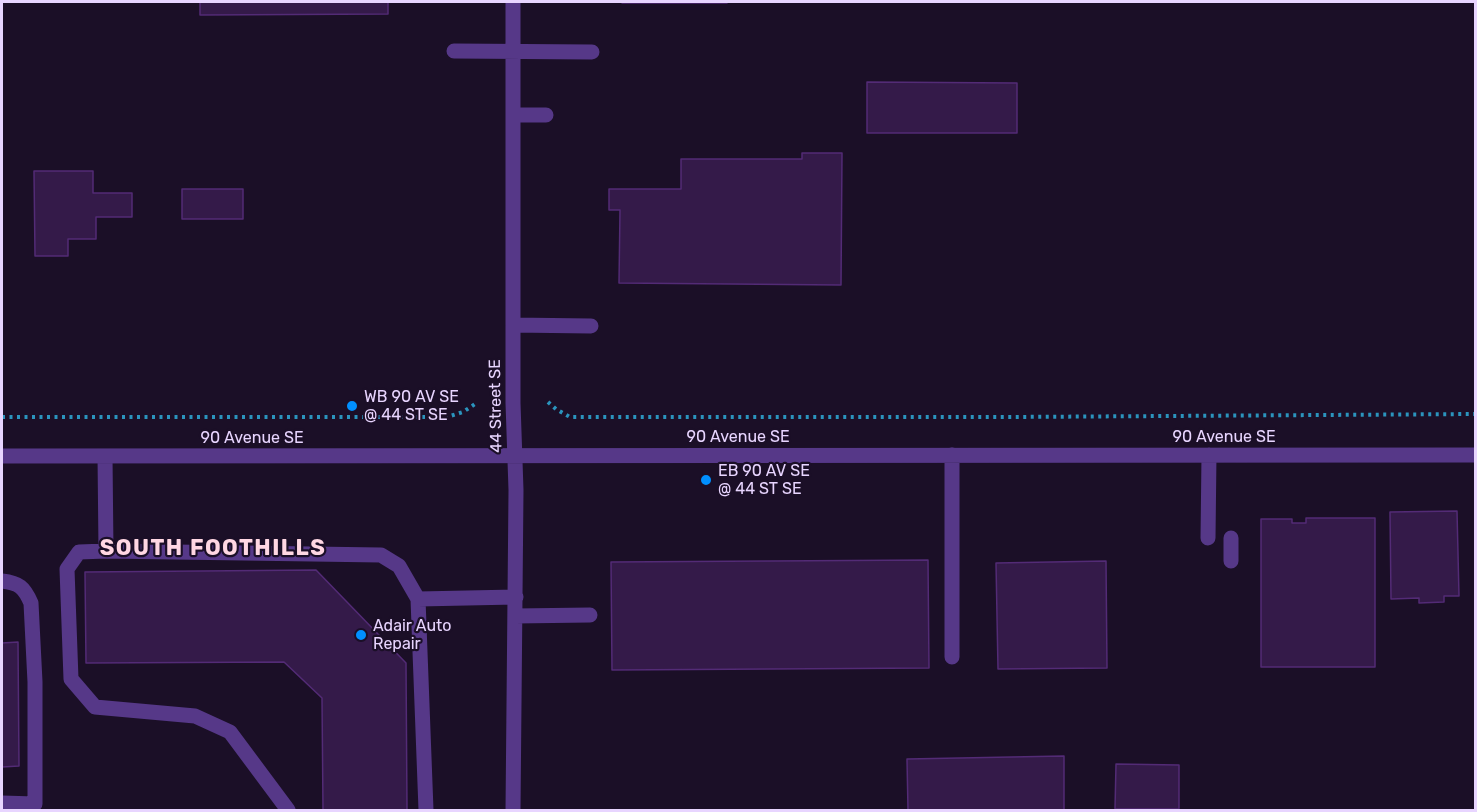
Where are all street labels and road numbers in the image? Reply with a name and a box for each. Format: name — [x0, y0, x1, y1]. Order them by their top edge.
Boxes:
street label: 44 Street SE — [486, 359, 506, 453]
street label: 90 Avenue SE — [686, 427, 790, 447]
street label: 90 Avenue SE — [1172, 427, 1276, 447]
street label: 90 Avenue SE — [200, 428, 304, 448]

